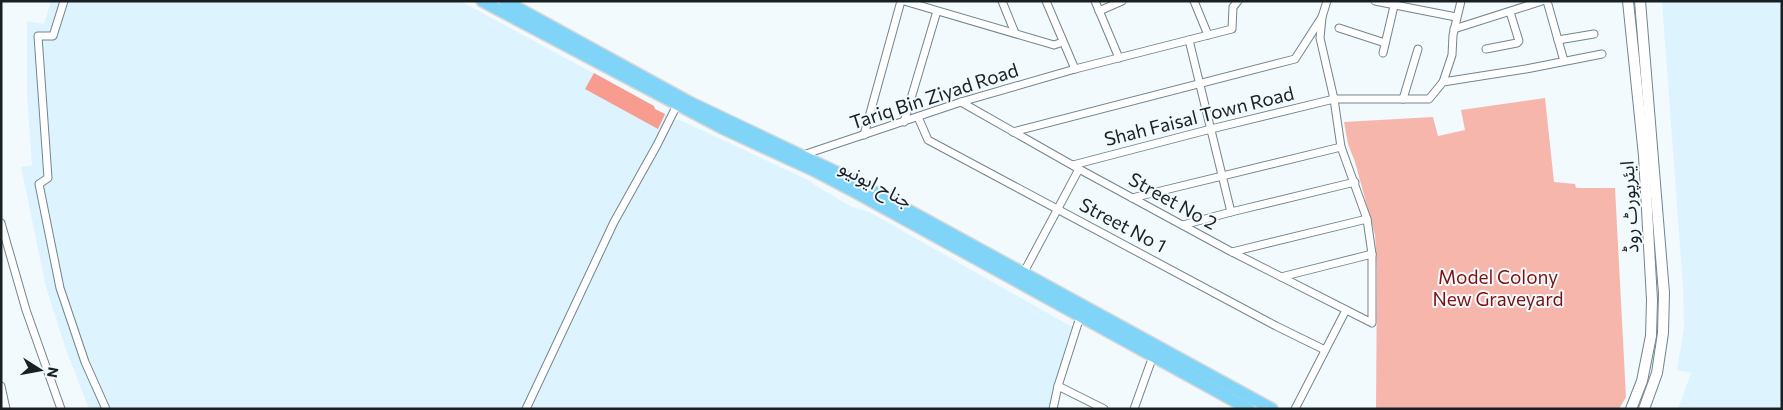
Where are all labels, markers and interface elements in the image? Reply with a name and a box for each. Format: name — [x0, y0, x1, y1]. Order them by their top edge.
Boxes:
street label: Tariq Bin Ziyad Road — [847, 57, 1021, 134]
street label: Shah Faisal Town Road — [1102, 81, 1296, 150]
street label: جناح ایونیو — [834, 155, 917, 215]
street label: ایئرپورٹ روڈ — [1615, 160, 1645, 254]
street label: Street No 2 — [1125, 167, 1221, 234]
street label: Street No 1 — [1076, 192, 1170, 257]
park label: Model Colony New Graveyard — [1432, 265, 1564, 310]
north arrow — [15, 345, 65, 395]
text: N — [44, 366, 63, 379]

